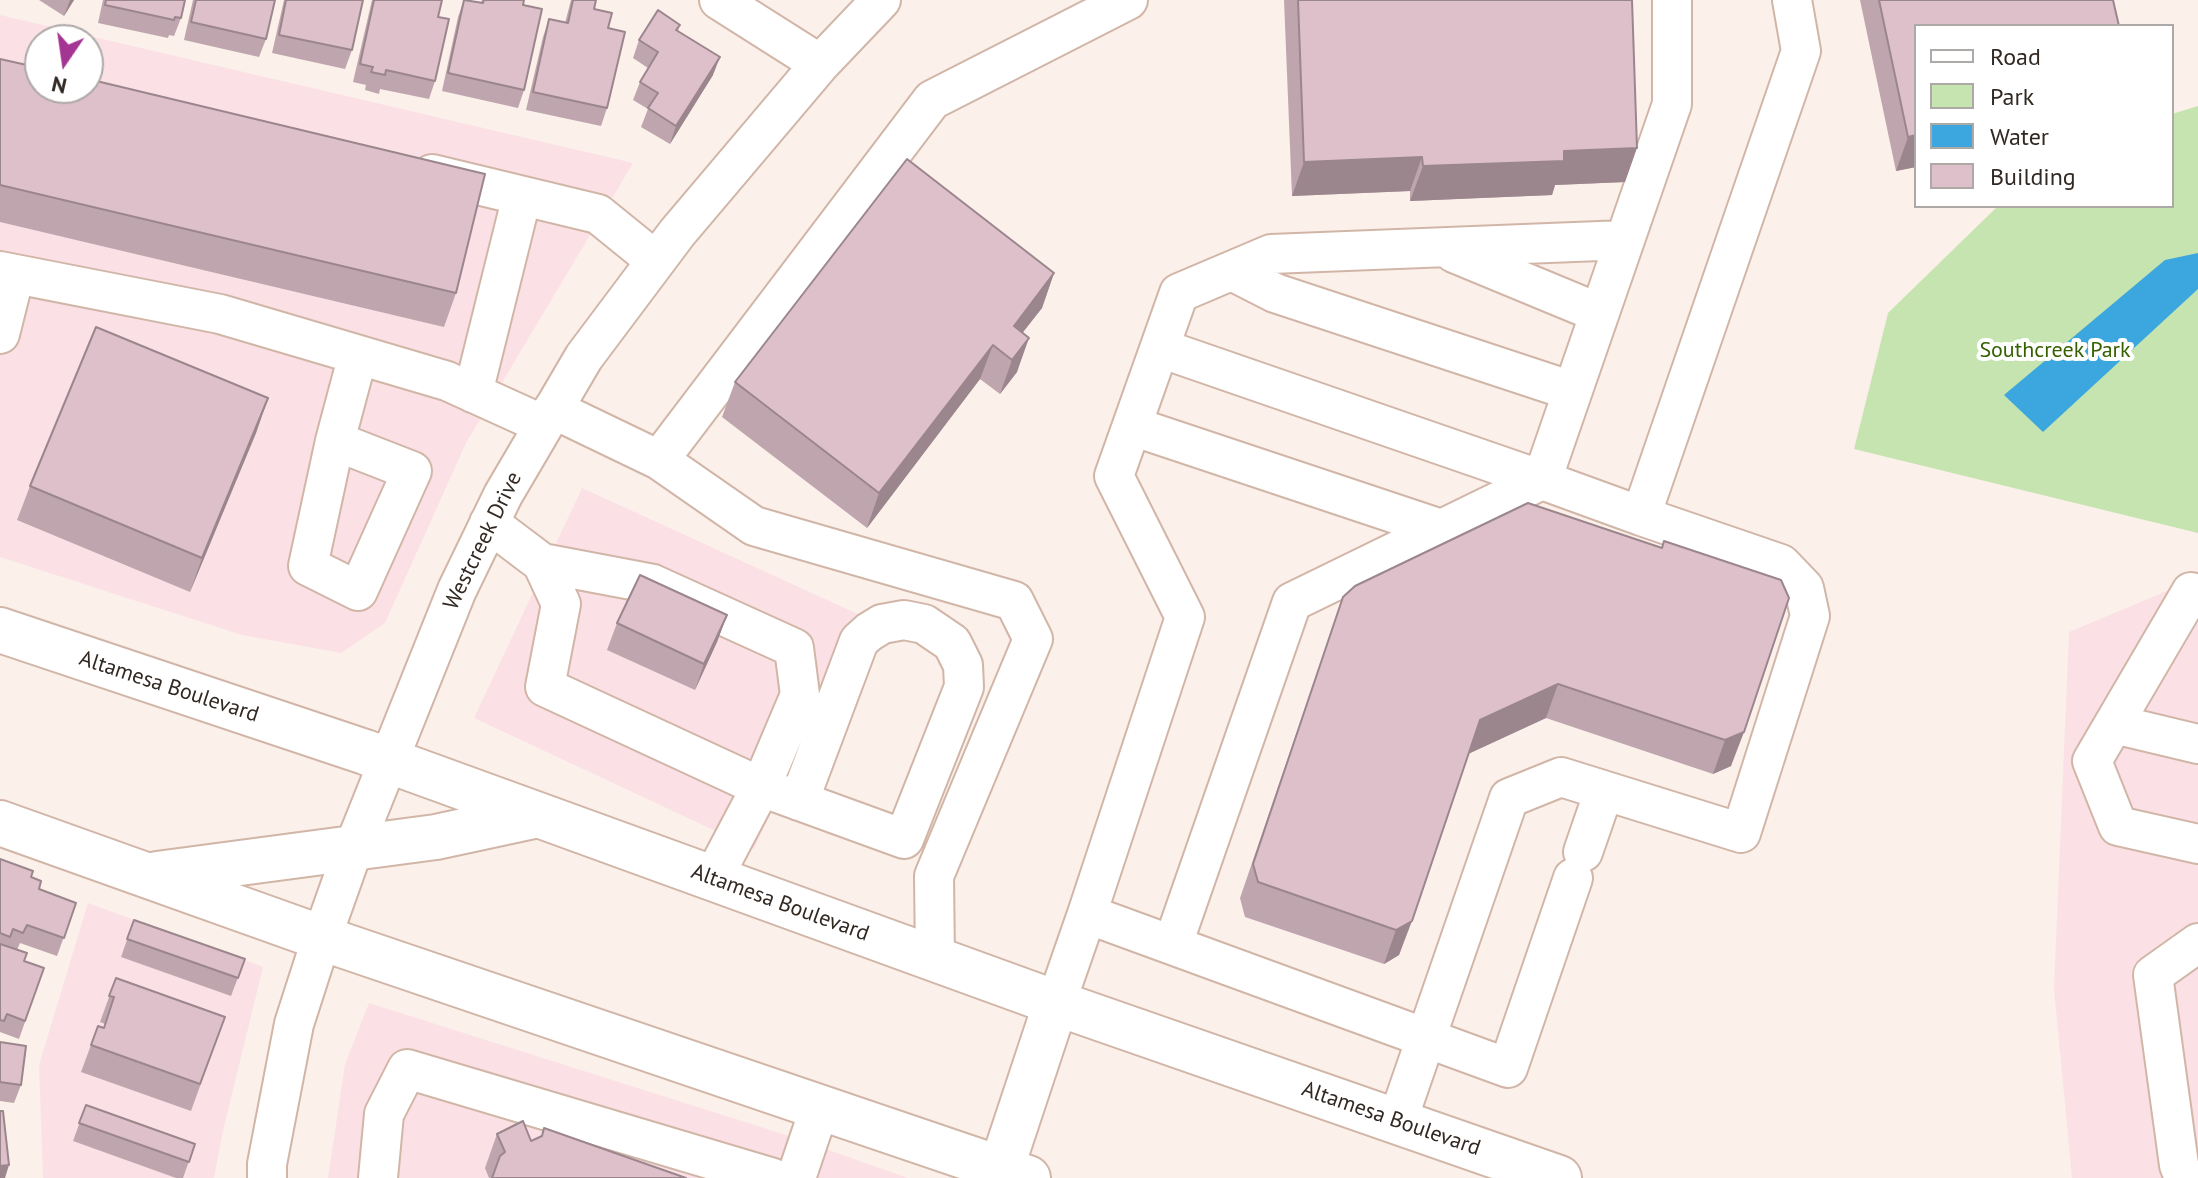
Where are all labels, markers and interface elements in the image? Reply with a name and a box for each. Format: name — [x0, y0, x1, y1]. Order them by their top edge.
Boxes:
north arrow — [24, 24, 104, 104]
legend — [1914, 24, 2174, 208]
text: Road — [1990, 41, 2041, 72]
text: N — [49, 70, 69, 101]
text: Park — [1990, 81, 2034, 112]
text: Water — [1990, 121, 2049, 152]
text: Building — [1990, 161, 2076, 192]
park label: Southcreek Park — [1979, 338, 2131, 364]
street label: Westcreek Drive — [438, 468, 528, 614]
street label: Altamesa Boulevard — [76, 646, 262, 728]
street label: Altamesa Boulevard — [688, 859, 872, 947]
street label: Altamesa Boulevard — [1298, 1076, 1484, 1162]

